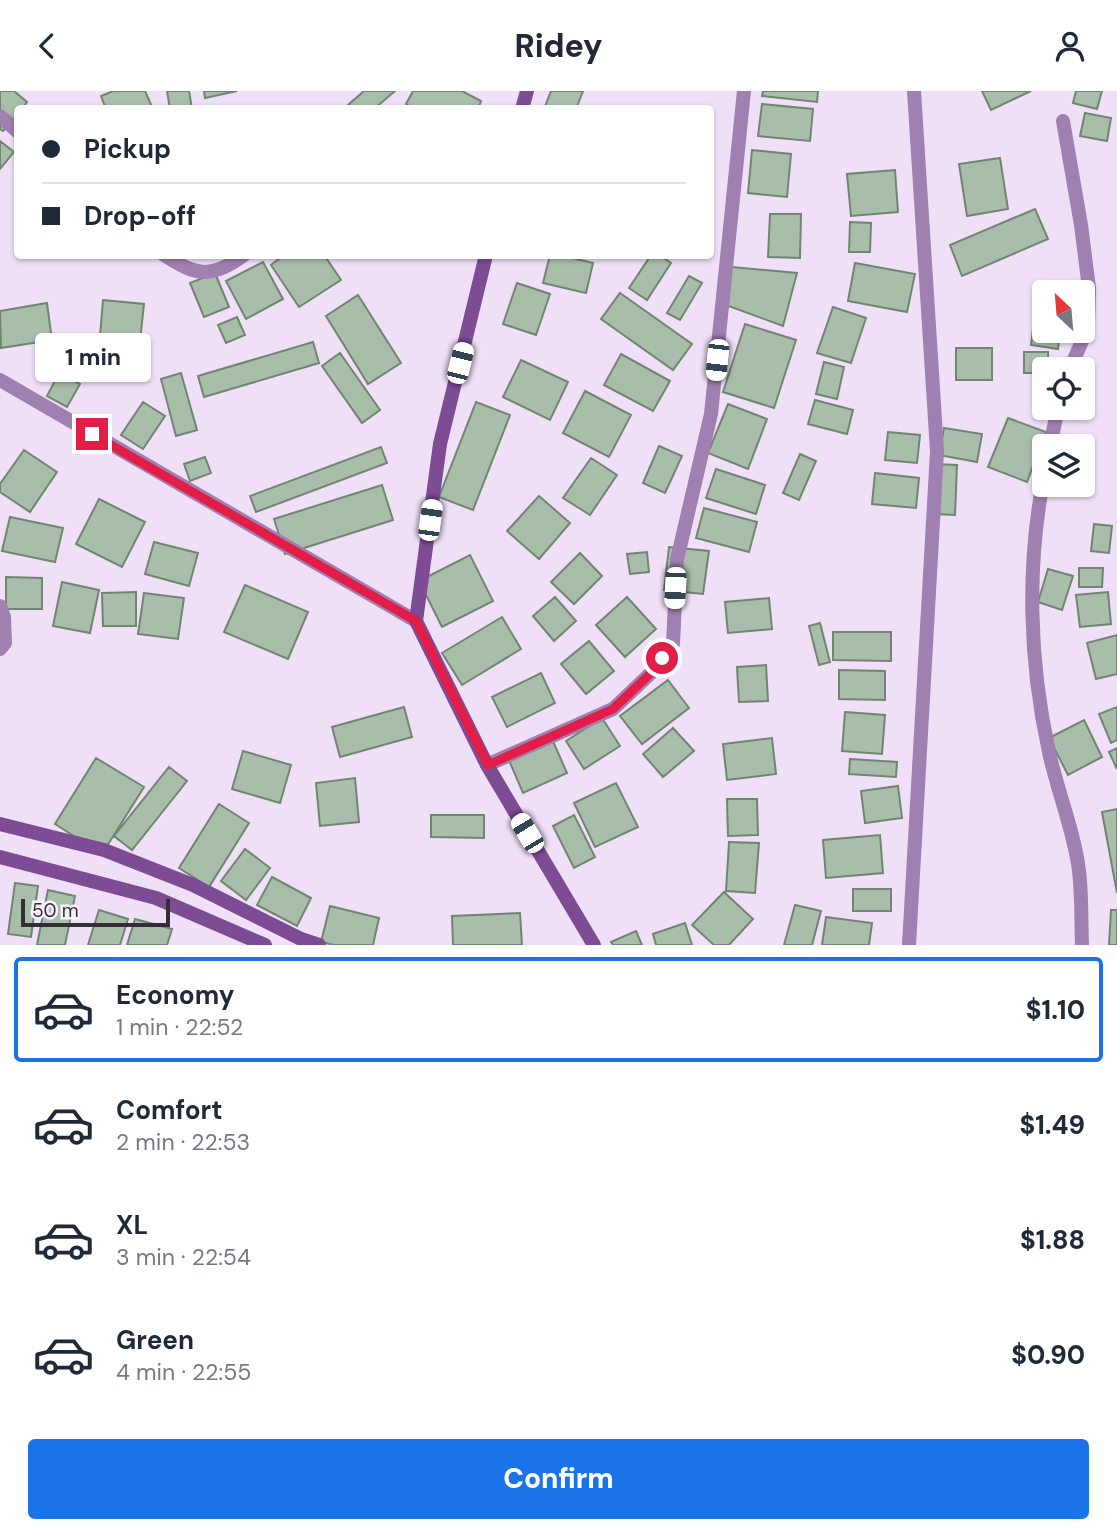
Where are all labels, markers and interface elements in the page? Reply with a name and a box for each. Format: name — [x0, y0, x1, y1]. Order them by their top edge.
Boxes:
text: Ridey — [514, 25, 603, 67]
icon: back — [28, 27, 66, 65]
icon: person — [1051, 27, 1089, 65]
text: Pickup — [84, 132, 171, 166]
text: Drop-off — [84, 199, 196, 233]
north arrow — [1032, 280, 1096, 343]
map controls — [1032, 280, 1095, 497]
callout: 1 min — [34, 333, 150, 381]
car — [705, 338, 730, 382]
car — [445, 340, 476, 386]
text: 1 min — [65, 342, 121, 372]
button: locate — [1032, 357, 1095, 420]
route end — [76, 418, 108, 450]
button: layers — [1032, 434, 1095, 497]
car — [417, 498, 444, 542]
car — [664, 566, 687, 610]
route start — [646, 642, 678, 674]
car — [508, 810, 547, 856]
scale bar — [21, 896, 170, 928]
text: 50 m — [32, 898, 79, 923]
icon: car — [32, 978, 95, 1041]
text: Economy — [116, 978, 234, 1012]
text: $1.10 — [1026, 993, 1085, 1027]
text: 1 min · 22:52 — [116, 1012, 243, 1042]
icon: car — [32, 1093, 95, 1156]
text: Comfort — [116, 1093, 222, 1127]
text: $1.49 — [1019, 1108, 1085, 1142]
text: 2 min · 22:53 — [116, 1127, 250, 1157]
icon: car — [32, 1208, 95, 1271]
text: XL — [116, 1208, 148, 1242]
text: $1.88 — [1020, 1223, 1085, 1257]
text: 3 min · 22:54 — [116, 1242, 251, 1272]
icon: car — [32, 1323, 95, 1386]
text: Green — [116, 1323, 194, 1357]
text: $0.90 — [1011, 1338, 1085, 1372]
text: 4 min · 22:55 — [116, 1357, 251, 1387]
button: Confirm — [28, 1439, 1089, 1519]

